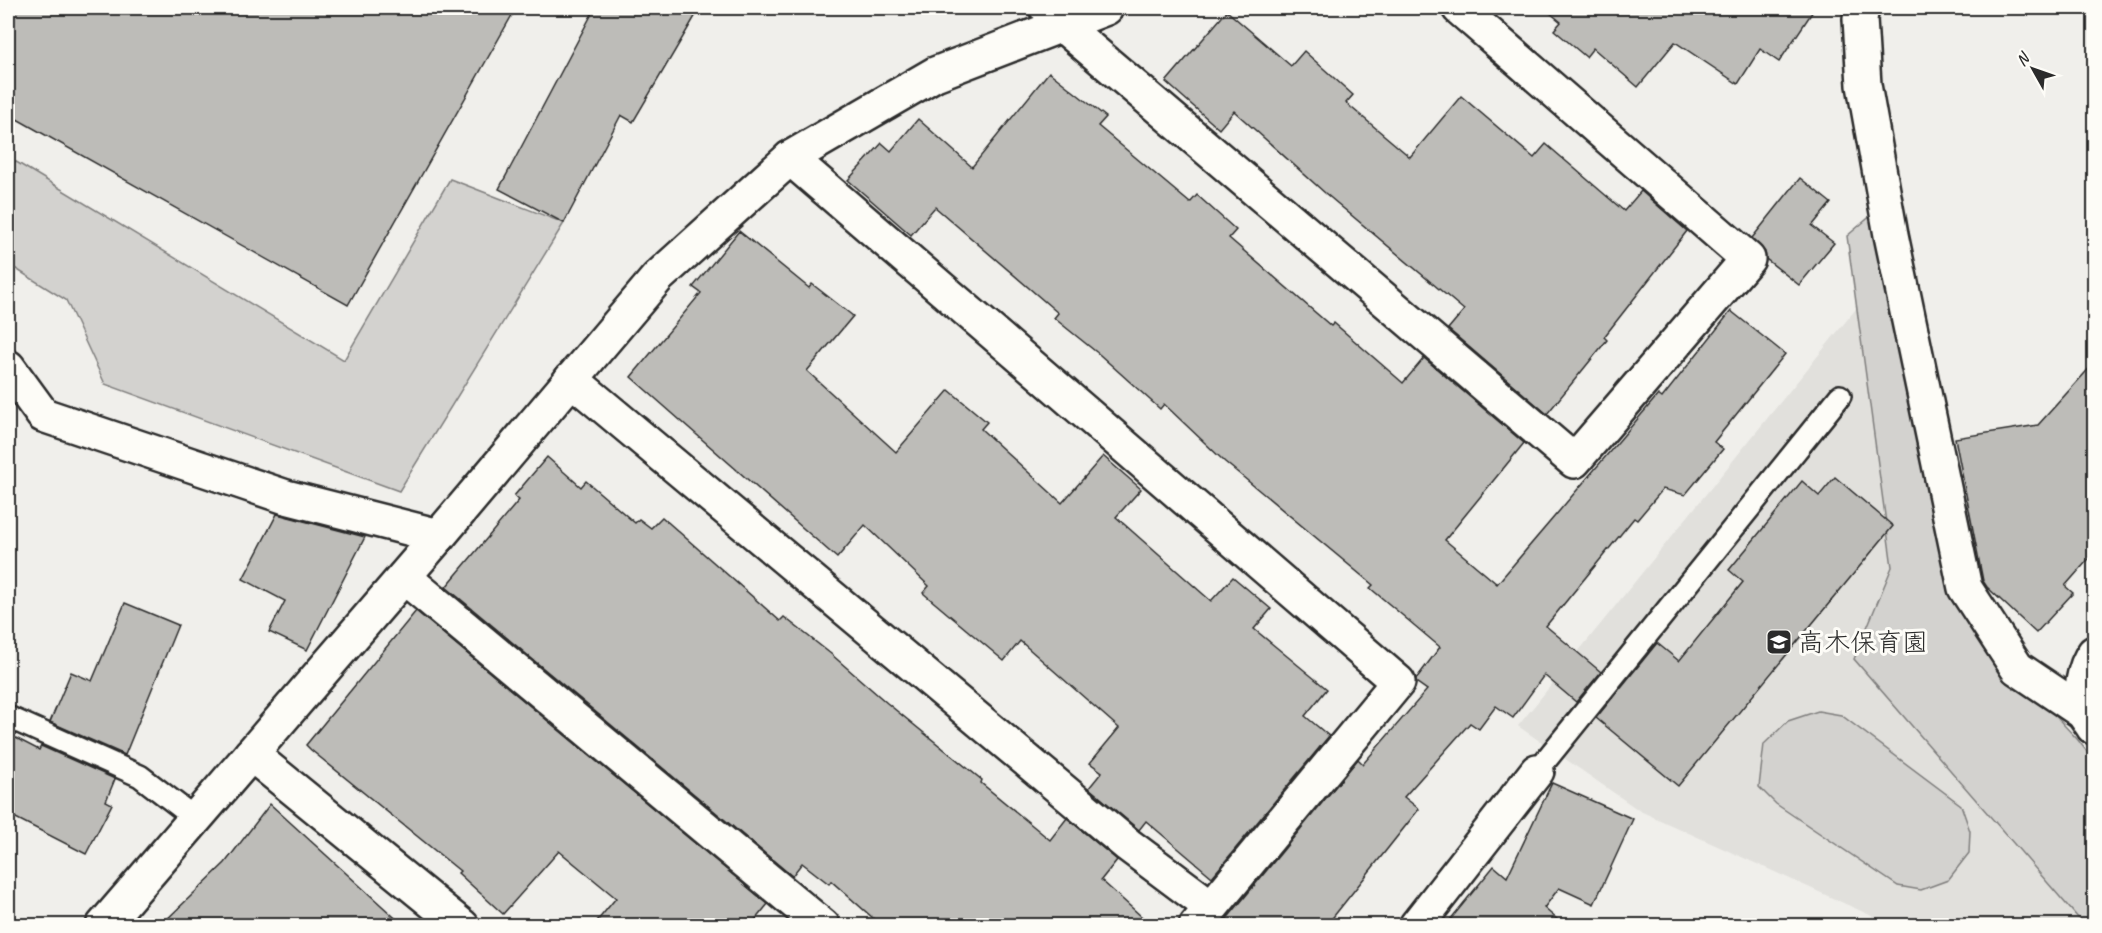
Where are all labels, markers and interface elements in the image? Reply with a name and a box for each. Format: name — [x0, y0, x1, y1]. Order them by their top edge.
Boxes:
north arrow — [2003, 39, 2063, 99]
text: N — [2011, 47, 2035, 70]
place label: 高木保育園 — [1798, 626, 1928, 659]
school or university icon: 高木保育園 — [1764, 627, 1794, 657]

